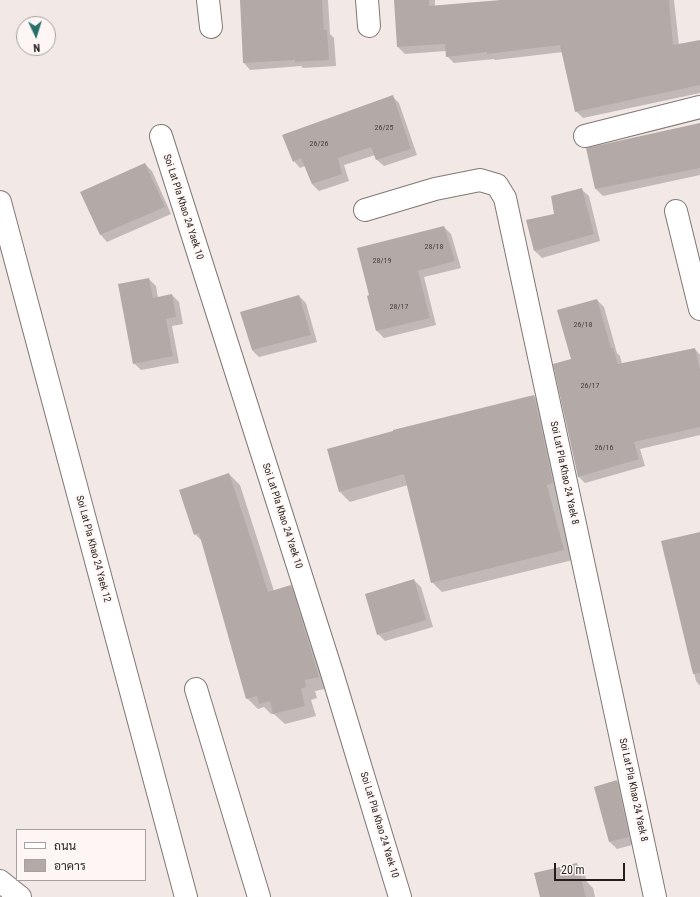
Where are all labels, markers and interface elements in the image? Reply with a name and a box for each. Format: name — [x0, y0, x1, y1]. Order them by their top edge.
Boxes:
north arrow — [16, 16, 56, 56]
text: N — [33, 41, 41, 54]
house number: 26/25 — [375, 123, 393, 133]
house number: 26/26 — [310, 139, 328, 149]
street label: Soi Lat Pla Khao 24 Yaek 10 — [160, 153, 206, 261]
house number: 28/18 — [425, 242, 443, 252]
house number: 28/19 — [373, 256, 391, 266]
house number: 28/17 — [390, 302, 408, 312]
house number: 26/18 — [574, 320, 592, 330]
house number: 26/17 — [581, 381, 599, 391]
street label: Soi Lat Pla Khao 24 Yaek 8 — [547, 420, 581, 526]
house number: 26/16 — [595, 443, 613, 453]
street label: Soi Lat Pla Khao 24 Yaek 10 — [259, 462, 305, 570]
street label: Soi Lat Pla Khao 24 Yaek 12 — [73, 494, 113, 604]
street label: Soi Lat Pla Khao 24 Yaek 8 — [616, 737, 650, 843]
street label: Soi Lat Pla Khao 24 Yaek 10 — [357, 771, 401, 879]
legend — [16, 829, 146, 881]
text: ถนน — [54, 839, 76, 853]
scale bar — [556, 855, 627, 881]
text: อาคาร — [54, 859, 86, 873]
text: 20 m — [561, 863, 585, 877]

